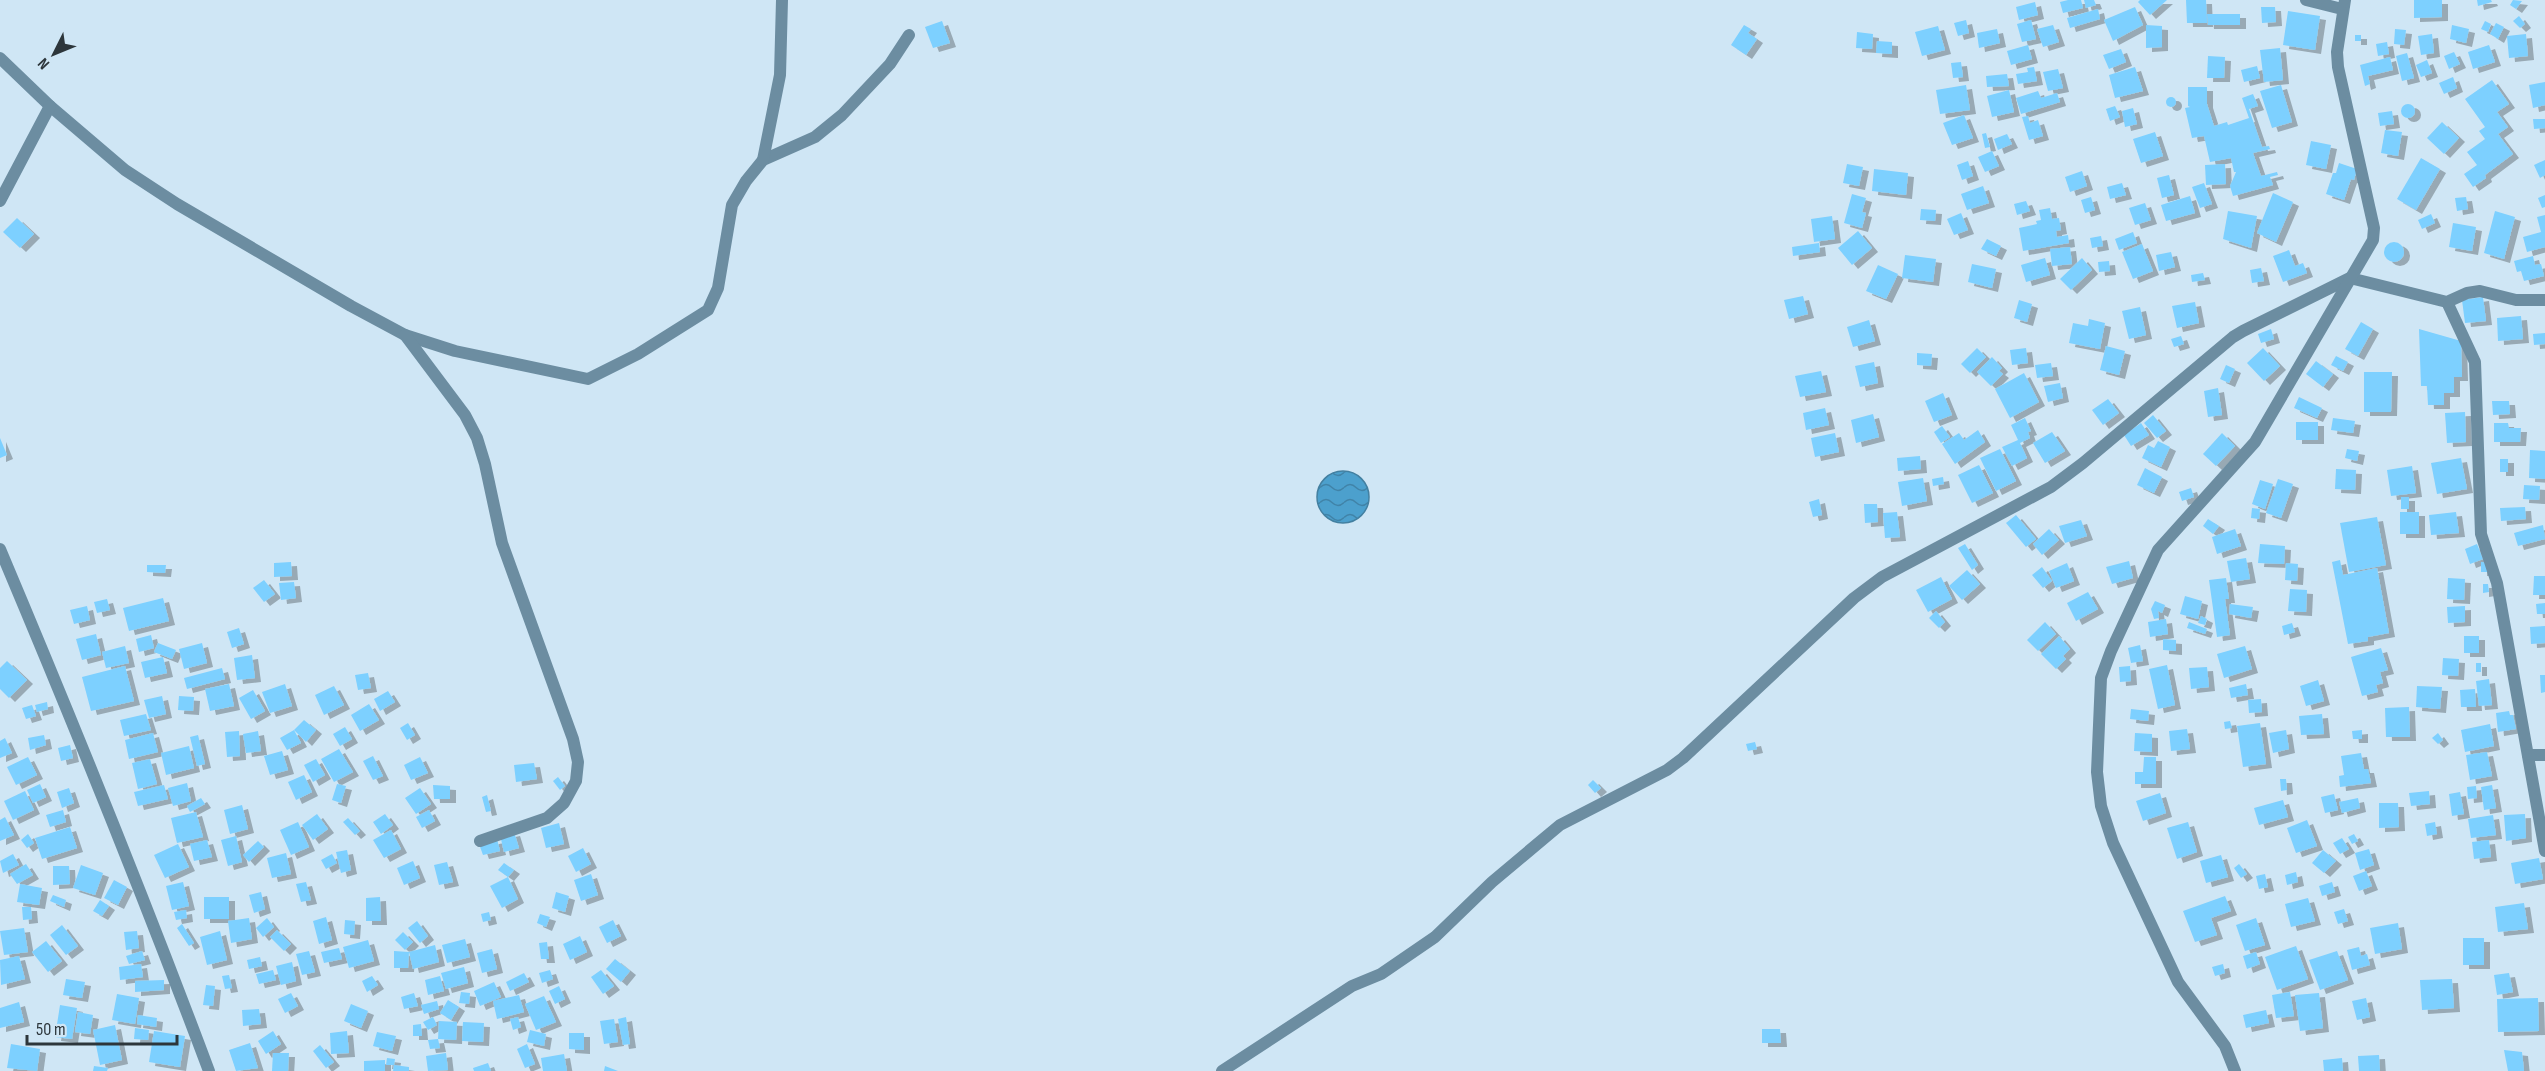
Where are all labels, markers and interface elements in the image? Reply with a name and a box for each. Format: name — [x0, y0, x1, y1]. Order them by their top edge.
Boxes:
north arrow — [24, 24, 84, 84]
text: N — [34, 54, 54, 73]
scale bar — [27, 1008, 177, 1046]
text: 50 m — [36, 1019, 66, 1040]

